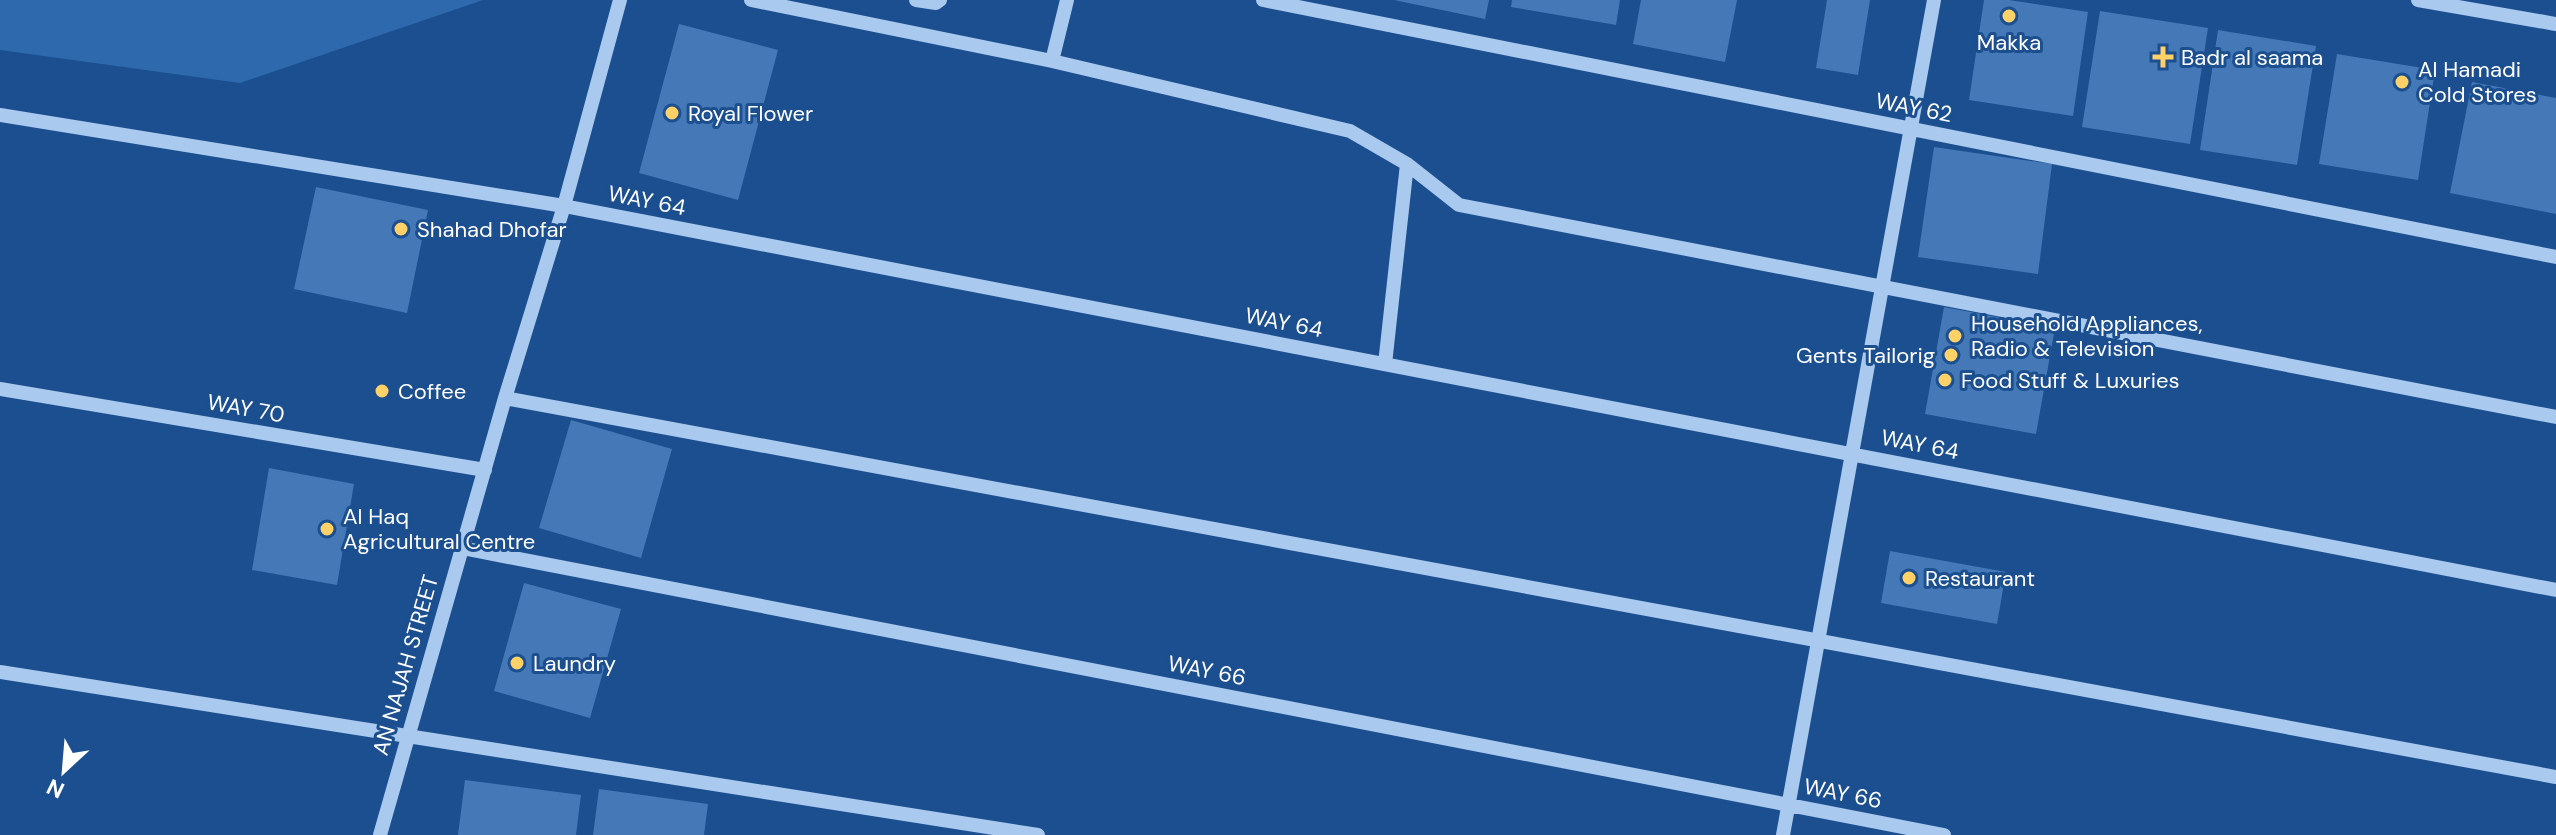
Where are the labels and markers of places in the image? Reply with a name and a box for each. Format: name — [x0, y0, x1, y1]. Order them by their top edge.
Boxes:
marker: Makka — [2000, 7, 2018, 25]
place label: Makka — [1977, 28, 2041, 57]
place label: Badr al saama — [2181, 43, 2323, 72]
marker: Badr al saama — [2152, 46, 2174, 68]
place label: Al Hamadi Cold Stores — [2418, 55, 2537, 109]
marker: Al Hamadi Cold Stores — [2393, 73, 2411, 91]
place label: Royal Flower — [688, 99, 813, 128]
marker: Royal Flower — [663, 104, 681, 122]
place label: Shahad Dhofar — [417, 215, 567, 244]
marker: Shahad Dhofar — [392, 220, 410, 238]
place label: Household Appliances, Radio & Television — [1971, 309, 2203, 363]
marker: Household Appliances, Radio & Television — [1946, 327, 1964, 345]
place label: Gents Tailorig — [1796, 341, 1935, 370]
marker: Gents Tailorig — [1942, 346, 1960, 364]
place label: Food Stuff & Luxuries — [1961, 366, 2180, 395]
marker: Food Stuff & Luxuries — [1936, 371, 1954, 389]
place label: Coffee — [398, 377, 466, 406]
marker: Coffee — [373, 382, 391, 400]
place label: Al Haq Agricultural Centre — [343, 502, 535, 556]
marker: Al Haq Agricultural Centre — [318, 520, 336, 538]
place label: Restaurant — [1925, 564, 2035, 593]
marker: Restaurant — [1900, 569, 1918, 587]
place label: Laundry — [533, 649, 616, 678]
marker: Laundry — [508, 654, 526, 672]

